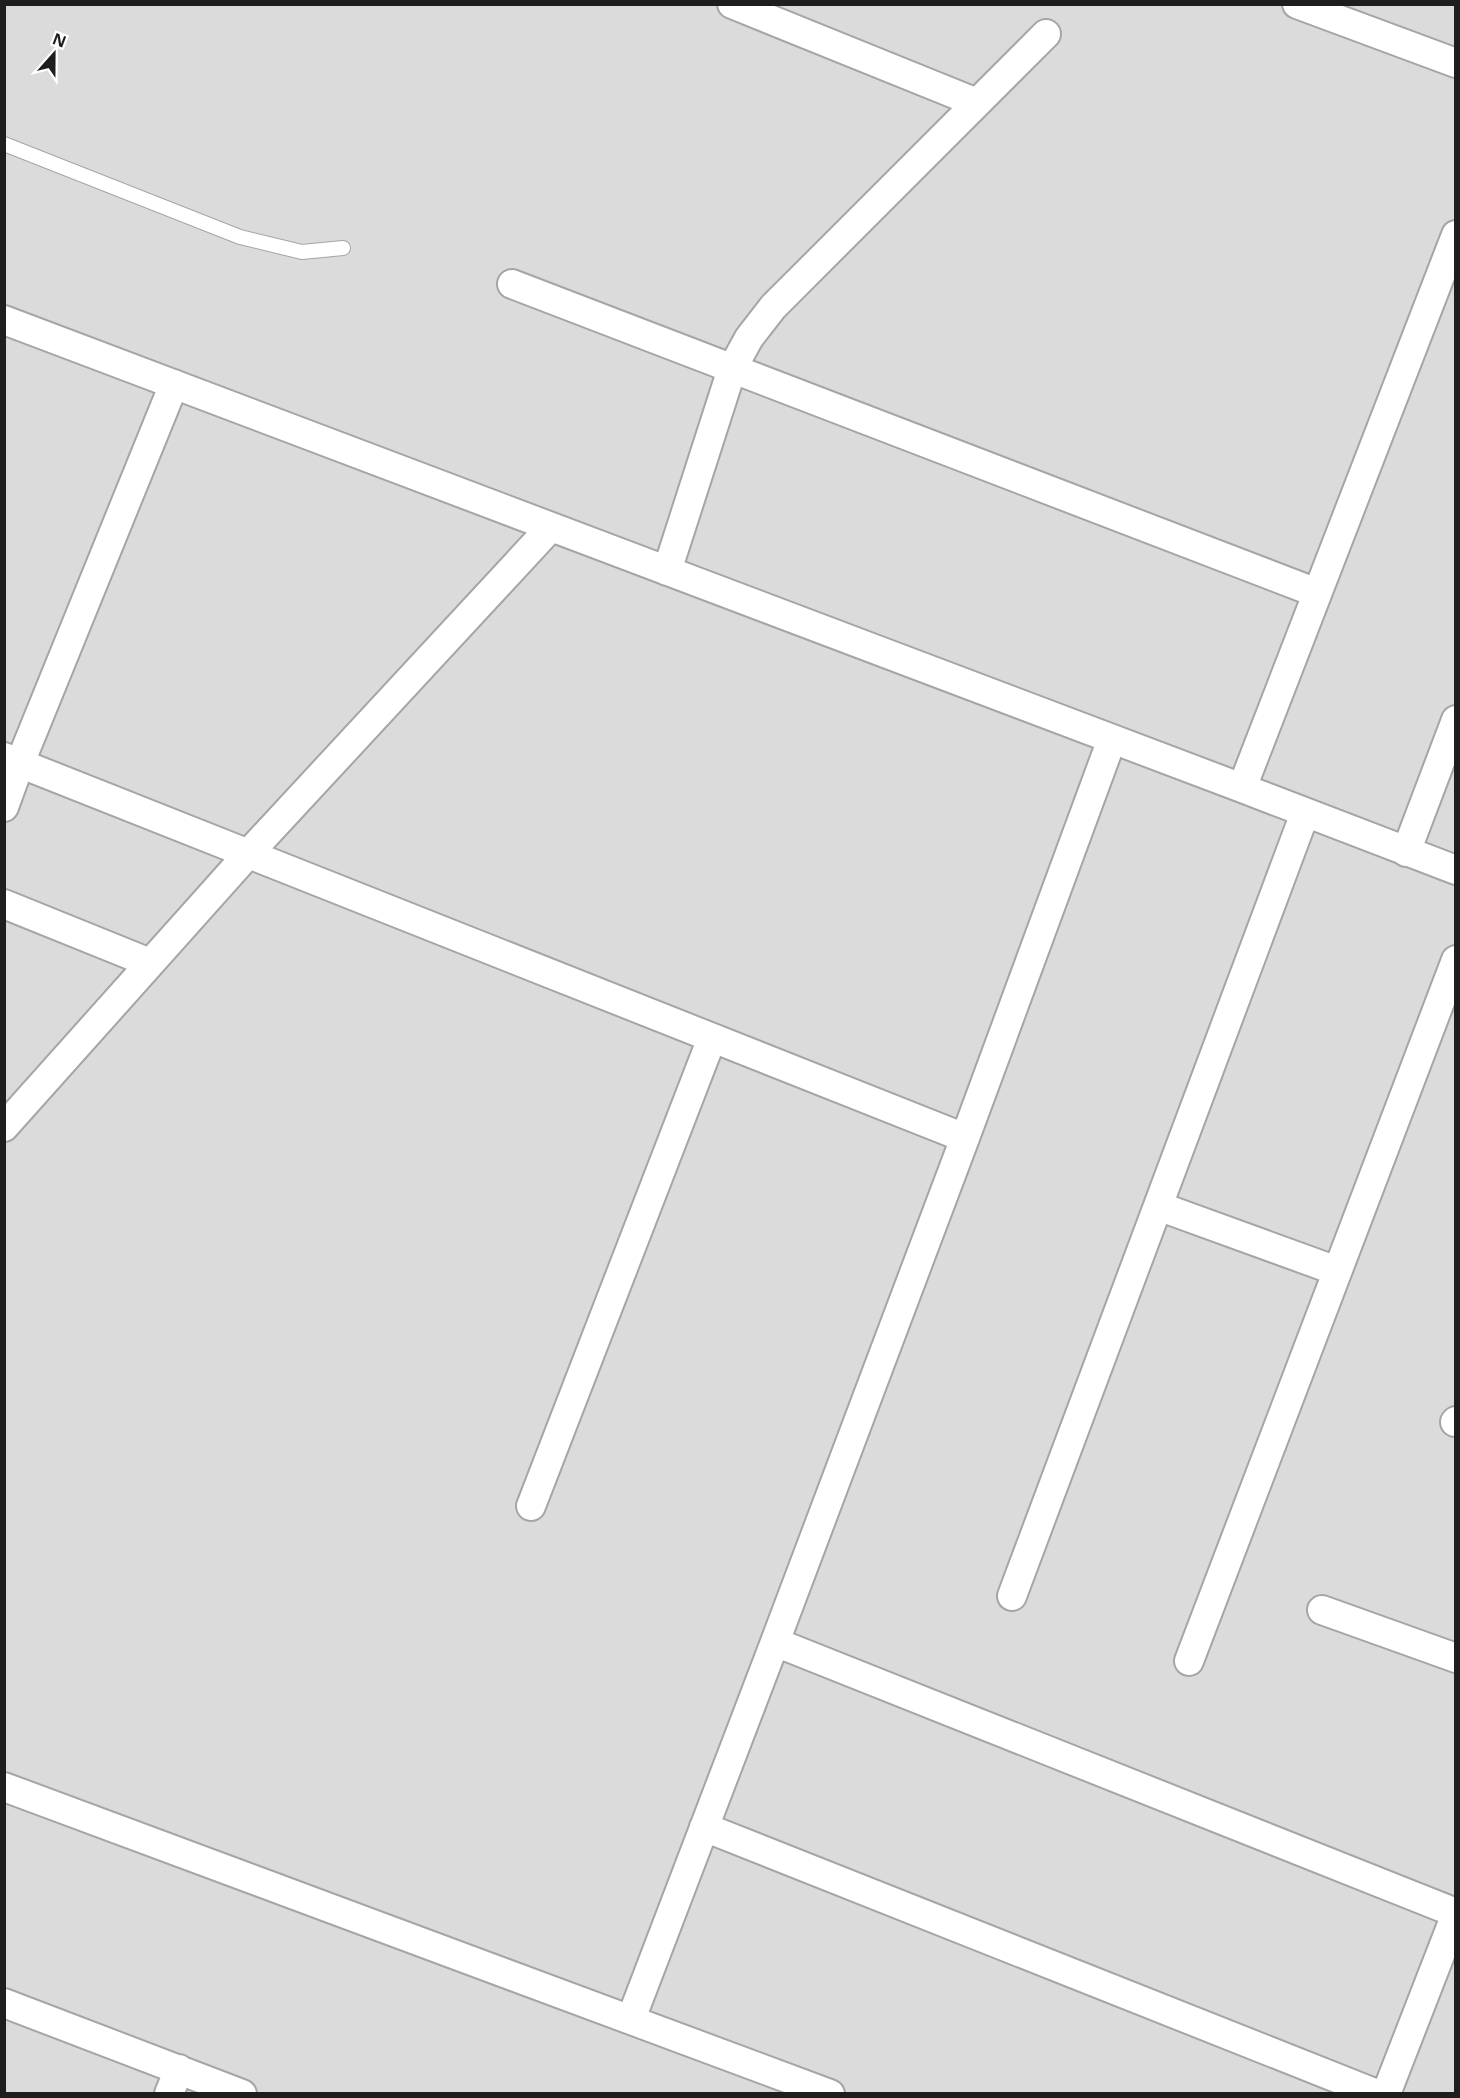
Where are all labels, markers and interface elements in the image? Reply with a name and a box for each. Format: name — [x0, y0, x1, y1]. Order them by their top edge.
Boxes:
north arrow — [24, 24, 84, 84]
text: N — [49, 27, 69, 53]

